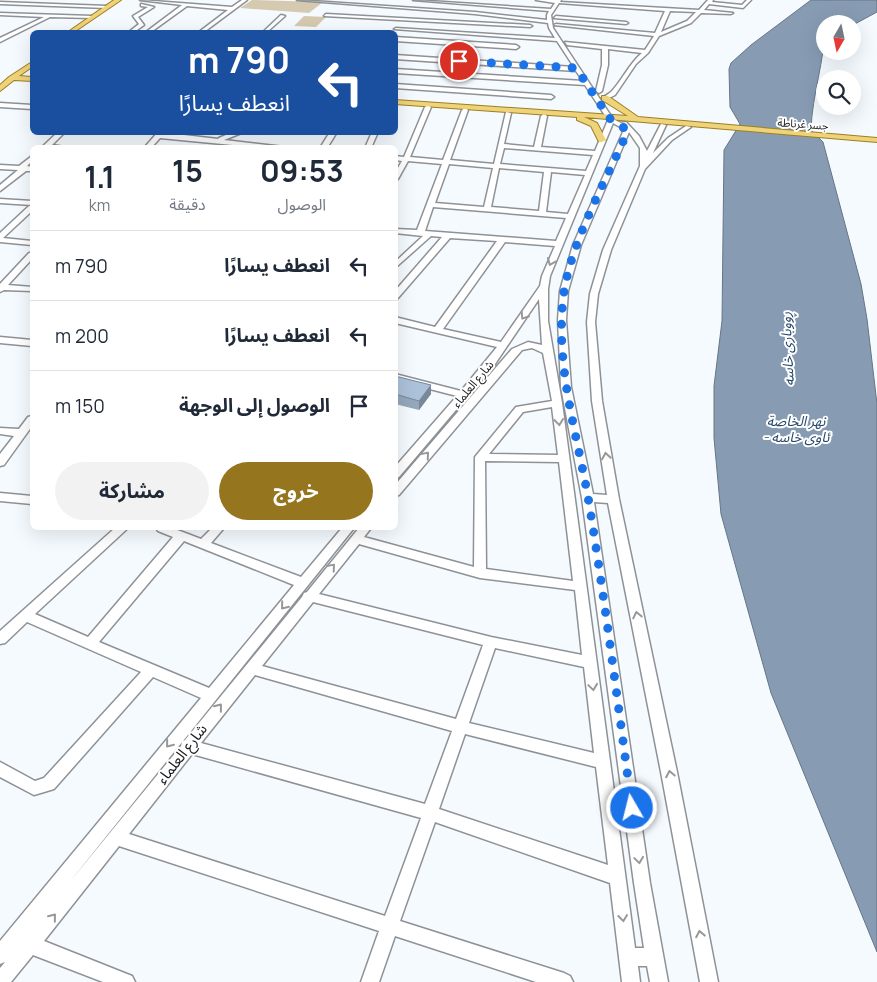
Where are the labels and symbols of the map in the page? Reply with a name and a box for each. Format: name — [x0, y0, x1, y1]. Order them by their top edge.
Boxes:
north arrow — [816, 15, 861, 60]
pin — [438, 40, 480, 82]
street label: جسر غرناطة — [777, 114, 829, 133]
one-way arrow — [547, 257, 558, 266]
one-way arrow — [521, 311, 530, 320]
water label: ڕووباری خاسە — [775, 311, 801, 387]
street label: شارع العلماء — [448, 356, 498, 412]
water label: نهر الخاصة - ئاوی خاسە — [763, 411, 831, 446]
one-way arrow — [553, 418, 564, 426]
one-way arrow — [421, 451, 430, 460]
one-way arrow — [602, 451, 612, 460]
one-way arrow — [327, 564, 336, 573]
one-way arrow — [280, 600, 289, 609]
one-way arrow — [632, 611, 642, 620]
one-way arrow — [587, 684, 598, 692]
one-way arrow — [214, 704, 222, 713]
street label: شارع العلماء — [151, 719, 214, 789]
one-way arrow — [166, 739, 175, 748]
one-way arrow — [665, 770, 675, 779]
position arrow — [605, 781, 657, 833]
one-way arrow — [633, 855, 643, 864]
one-way arrow — [48, 914, 56, 923]
one-way arrow — [617, 914, 628, 922]
one-way arrow — [695, 930, 705, 939]

